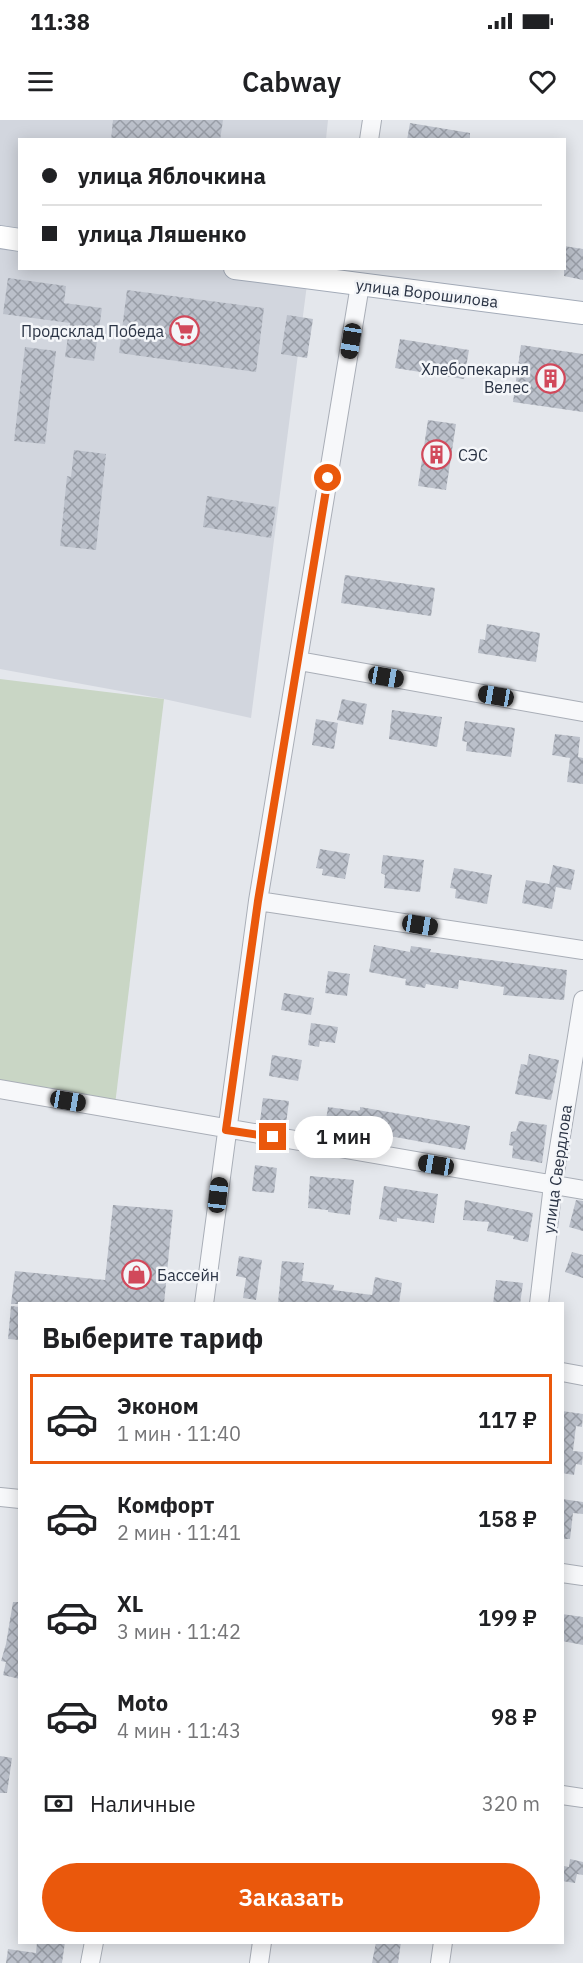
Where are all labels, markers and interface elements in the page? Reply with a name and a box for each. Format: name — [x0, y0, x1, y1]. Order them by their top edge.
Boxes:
text: 11:38 — [30, 7, 90, 36]
text: Cabway — [242, 64, 341, 99]
icon: menu — [24, 65, 57, 98]
icon: heart — [526, 65, 559, 98]
text: улица Яблочкина — [78, 161, 266, 190]
text: улица Ляшенко — [78, 219, 246, 248]
street label: улица Ворошилова — [355, 274, 500, 312]
supermarket icon: Продсклад Победа — [169, 315, 201, 347]
place label: Продсклад Победа — [21, 321, 164, 341]
car — [339, 322, 363, 360]
place label: Хлебопекарня Велес — [421, 359, 529, 397]
building icon: Хлебопекарня Велес — [534, 362, 566, 394]
building icon: СЭС — [421, 439, 453, 471]
place label: СЭС — [458, 445, 488, 465]
route start — [314, 464, 341, 491]
car — [367, 665, 405, 689]
car — [477, 684, 515, 708]
car — [401, 913, 439, 937]
car — [49, 1089, 87, 1113]
street label: улица Свердлова — [538, 1103, 576, 1235]
callout: 1 мин — [294, 1116, 393, 1158]
route end — [259, 1123, 286, 1150]
text: 1 мин — [316, 1123, 371, 1150]
car — [417, 1153, 455, 1177]
car — [207, 1176, 229, 1214]
shop icon: Бассейн — [120, 1259, 152, 1291]
place label: Бассейн — [157, 1265, 219, 1285]
text: Выберите тариф — [42, 1320, 263, 1355]
text: Эконом — [117, 1391, 199, 1420]
icon: car — [45, 1392, 99, 1446]
text: 117 ₽ — [478, 1405, 537, 1434]
text: 1 мин · 11:40 — [117, 1420, 241, 1447]
text: Комфорт — [117, 1490, 214, 1519]
icon: car — [45, 1491, 99, 1545]
text: 158 ₽ — [478, 1504, 537, 1533]
text: 2 мин · 11:41 — [117, 1519, 241, 1546]
text: XL — [117, 1589, 143, 1618]
icon: car — [45, 1590, 99, 1644]
text: 199 ₽ — [478, 1603, 537, 1632]
text: 3 мин · 11:42 — [117, 1618, 241, 1645]
text: Moto — [117, 1688, 168, 1717]
icon: car — [45, 1689, 99, 1743]
text: 98 ₽ — [491, 1702, 537, 1731]
text: 4 мин · 11:43 — [117, 1717, 241, 1744]
icon: cash — [42, 1787, 75, 1820]
text: Наличные — [90, 1789, 196, 1818]
text: 320 m — [482, 1790, 540, 1817]
button: Заказать — [42, 1863, 540, 1932]

